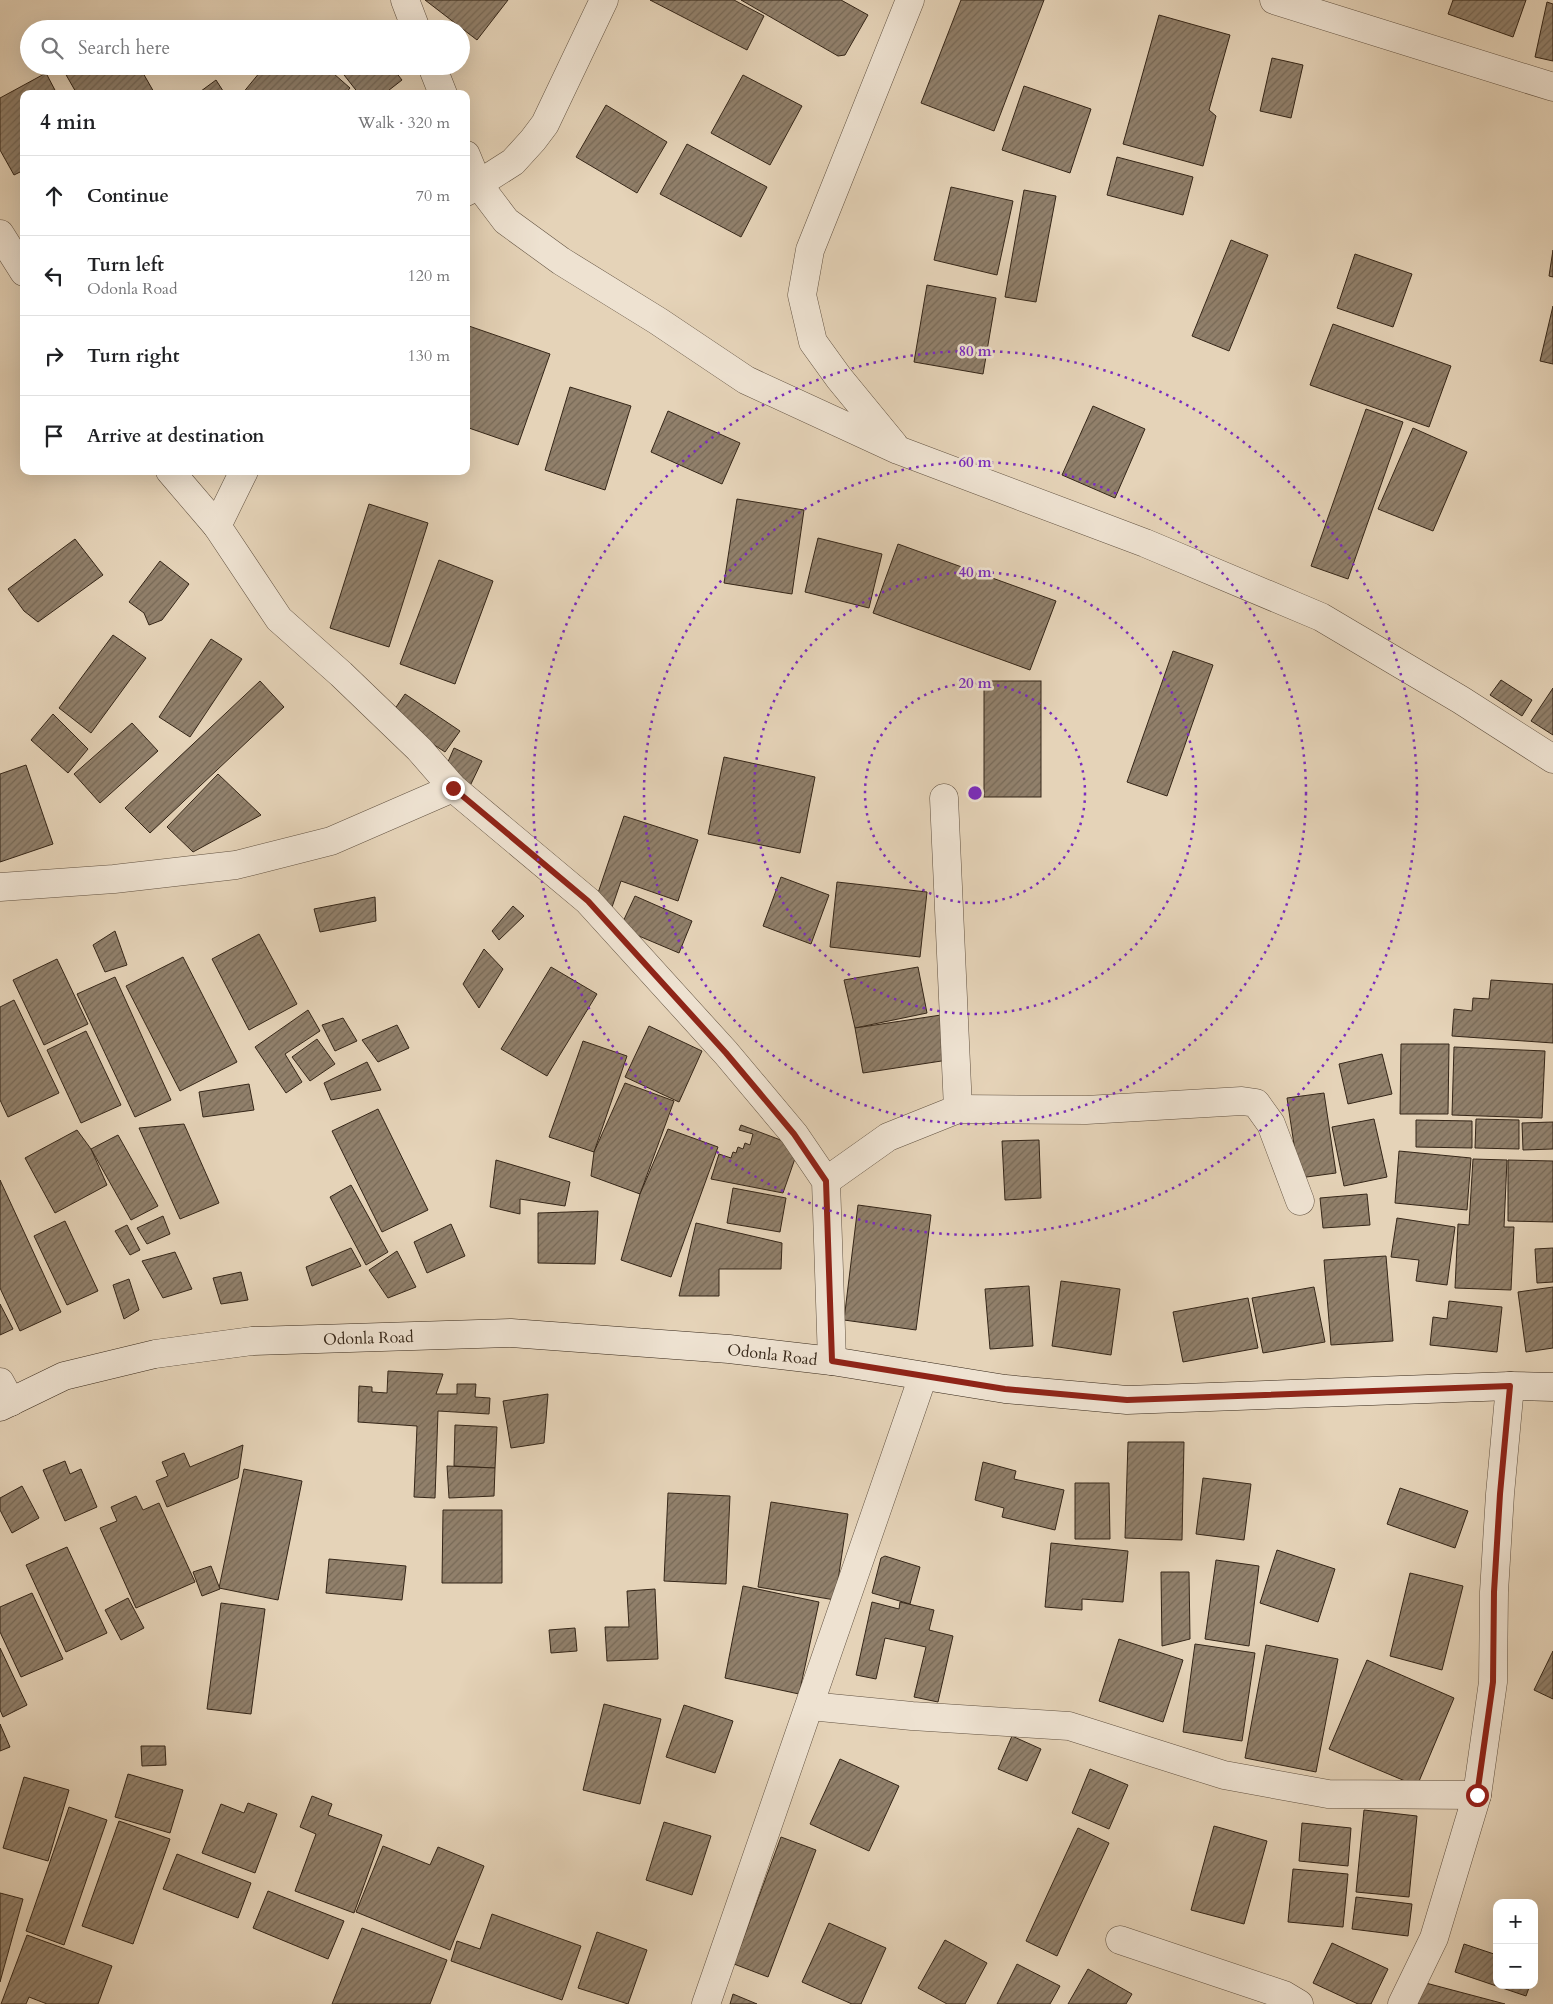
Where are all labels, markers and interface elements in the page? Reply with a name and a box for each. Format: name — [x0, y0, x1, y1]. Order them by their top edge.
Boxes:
search box — [20, 20, 470, 75]
icon: search — [38, 34, 66, 62]
text: Search here — [78, 35, 170, 61]
text: 4 min — [40, 108, 96, 137]
text: Walk · 320 m — [358, 112, 450, 134]
icon: ahead — [40, 182, 68, 210]
text: Continue — [87, 183, 169, 209]
text: 70 m — [416, 185, 450, 207]
text: Turn left — [87, 252, 164, 278]
icon: left — [40, 262, 68, 290]
text: 120 m — [408, 265, 450, 287]
text: Odonla Road — [87, 278, 178, 300]
text: 80 m — [958, 341, 992, 361]
icon: right — [40, 342, 68, 370]
text: Turn right — [87, 343, 179, 369]
text: 130 m — [408, 345, 450, 367]
icon: arrive — [40, 422, 68, 450]
text: Arrive at destination — [87, 423, 264, 449]
text: 60 m — [958, 452, 992, 472]
text: 40 m — [958, 562, 992, 582]
text: 20 m — [958, 673, 992, 693]
route end — [442, 777, 465, 800]
centre of rings — [966, 784, 984, 802]
street label: Odonla Road — [323, 1326, 414, 1351]
street label: Odonla Road — [726, 1339, 819, 1371]
route start — [1466, 1784, 1489, 1807]
map controls — [1493, 1899, 1538, 1989]
button: + — [1493, 1899, 1538, 1944]
button: − — [1493, 1944, 1538, 1989]

